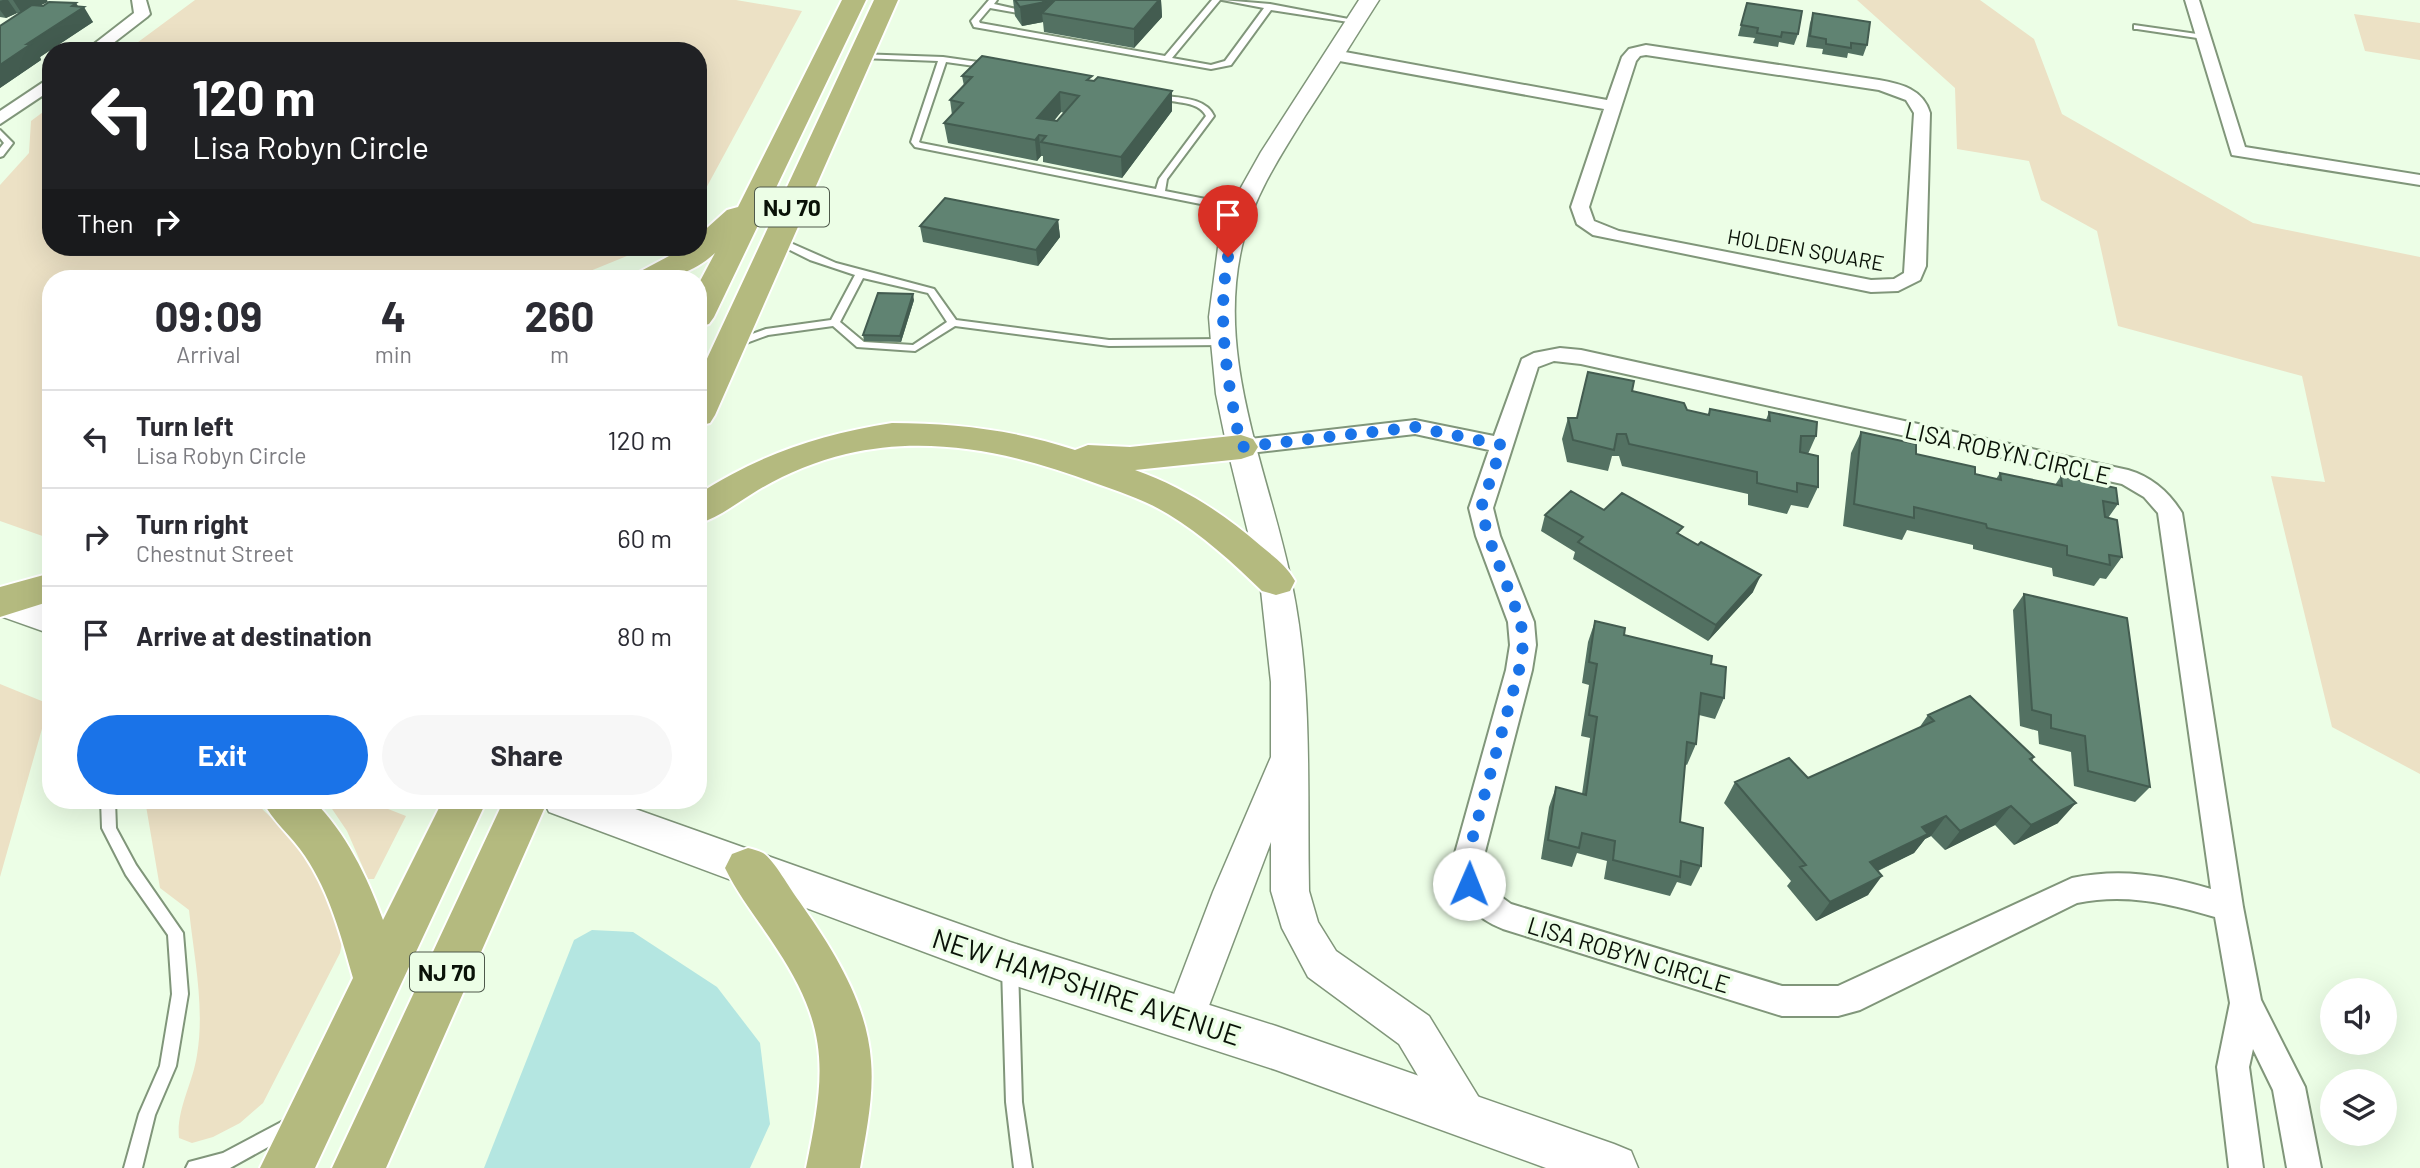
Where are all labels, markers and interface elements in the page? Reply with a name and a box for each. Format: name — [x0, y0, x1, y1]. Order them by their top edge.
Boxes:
text: 120 m — [192, 67, 315, 126]
icon: left — [77, 70, 168, 161]
text: Lisa Robyn Circle — [192, 127, 429, 165]
pin — [1198, 185, 1258, 257]
road number: NJ 70 — [755, 188, 829, 227]
icon: arrive — [1209, 196, 1247, 234]
icon: right — [148, 203, 186, 241]
text: Then — [77, 207, 134, 238]
street label: HOLDEN SQUARE — [1726, 223, 1886, 275]
text: 09:09 — [154, 290, 262, 340]
text: 4 — [381, 290, 406, 340]
text: 260 — [524, 290, 595, 340]
text: Arrival — [176, 340, 241, 368]
text: min — [375, 340, 412, 368]
text: m — [550, 340, 569, 368]
text: Turn left — [136, 410, 234, 441]
street label: LISA ROBYN CIRCLE — [1902, 414, 2114, 490]
icon: left — [77, 420, 115, 458]
text: 120 m — [608, 424, 672, 455]
text: Lisa Robyn Circle — [136, 441, 306, 469]
text: Turn right — [136, 508, 249, 539]
icon: right — [77, 518, 115, 556]
text: 60 m — [617, 522, 672, 553]
text: Chestnut Street — [136, 539, 294, 567]
icon: arrive — [77, 616, 115, 654]
text: Arrive at destination — [136, 620, 372, 651]
text: 80 m — [617, 620, 672, 651]
button: Exit — [77, 715, 368, 795]
button: Share — [382, 715, 672, 795]
position arrow — [1432, 847, 1506, 921]
street label: LISA ROBYN CIRCLE — [1524, 909, 1734, 999]
street label: NEW HAMPSHIRE AVENUE — [928, 920, 1246, 1052]
road number: NJ 70 — [410, 953, 484, 992]
map controls — [2320, 978, 2397, 1146]
button: sound — [2320, 978, 2397, 1055]
button: layers — [2320, 1069, 2397, 1146]

